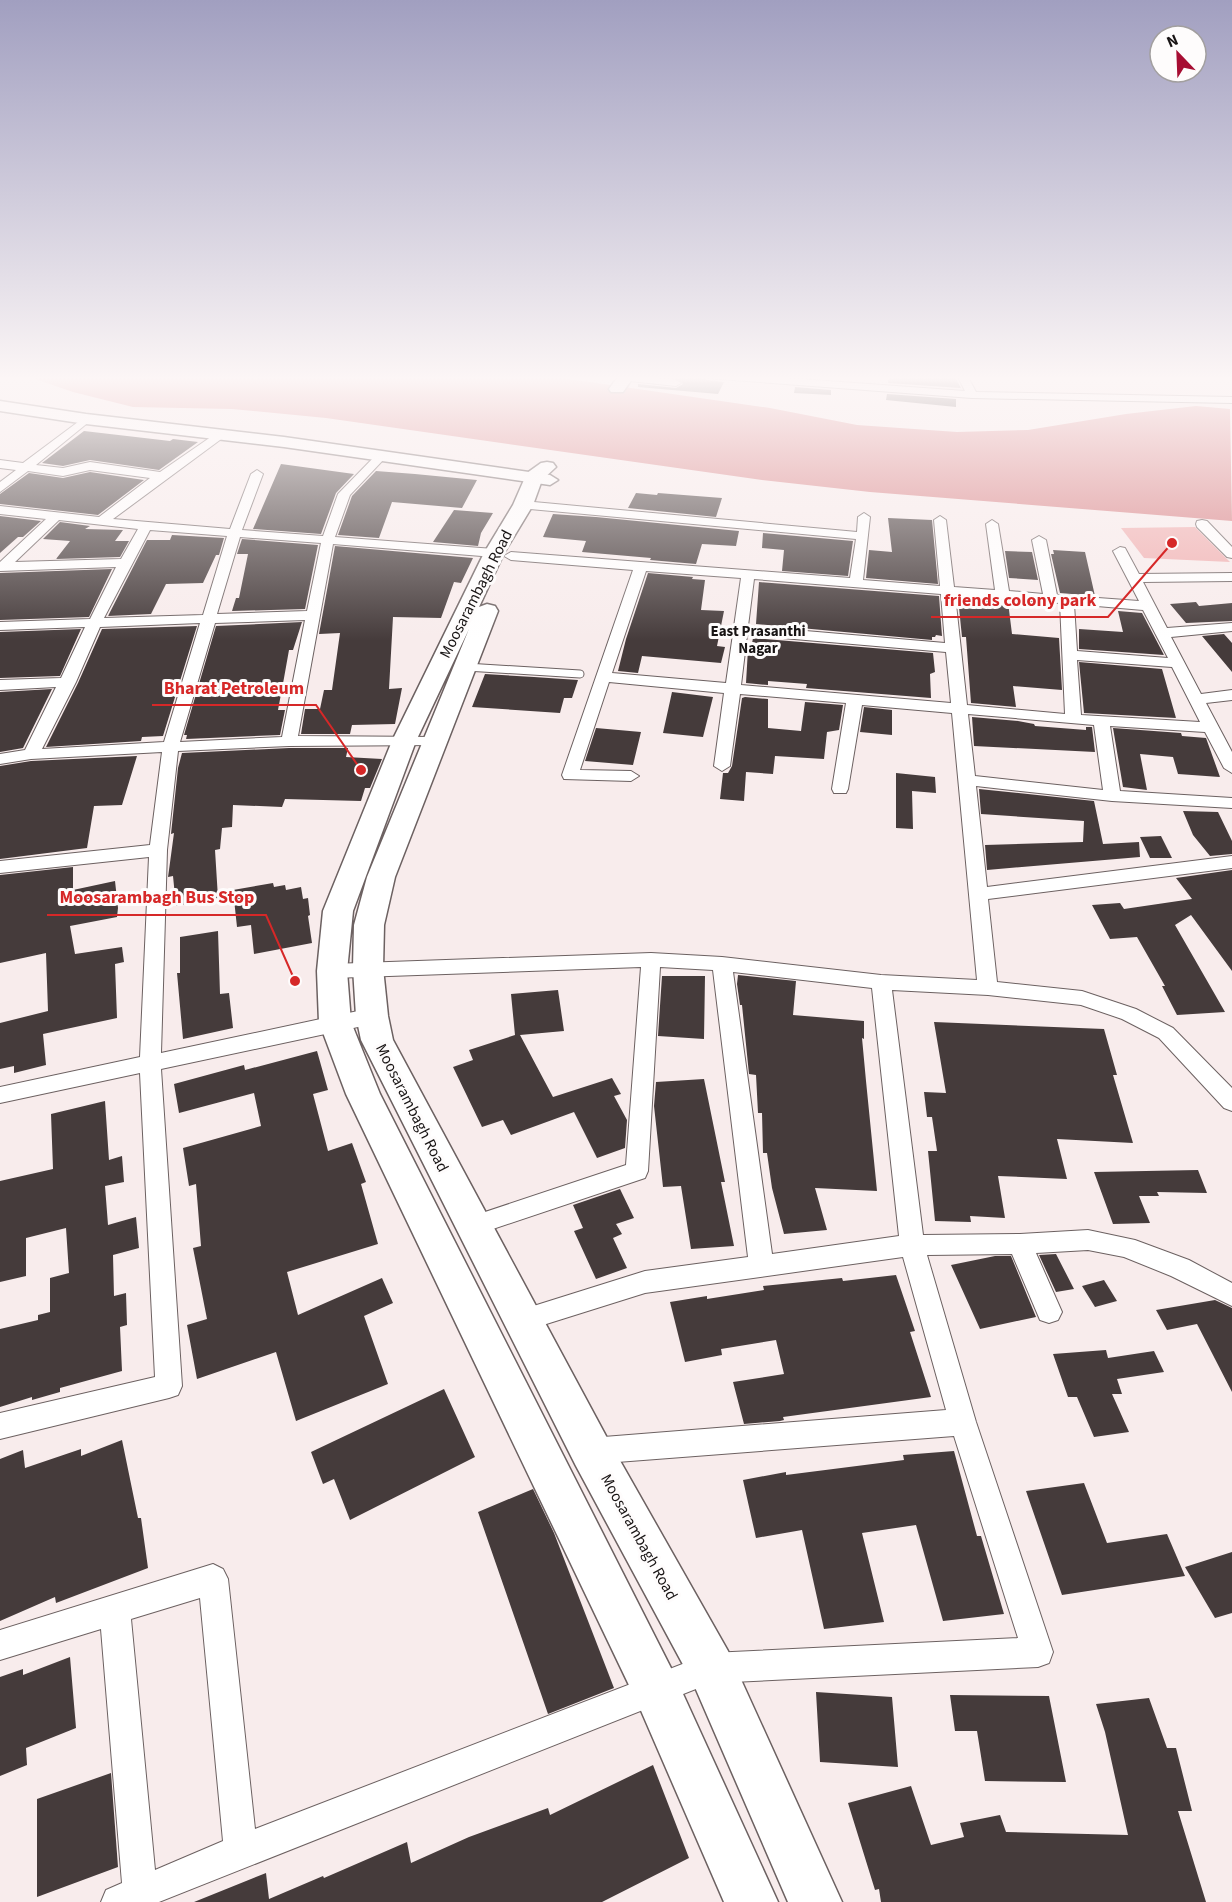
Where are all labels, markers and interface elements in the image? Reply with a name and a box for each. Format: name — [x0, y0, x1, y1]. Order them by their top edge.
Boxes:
north arrow — [1148, 24, 1208, 84]
text: N — [1163, 29, 1182, 53]
street label: Moosarambagh Road — [434, 526, 518, 662]
callout: friends colony park — [931, 581, 1108, 617]
text: friends colony park — [944, 588, 1096, 613]
district label: East Prasanthi Nagar — [710, 621, 806, 659]
callout: Bharat Petroleum — [152, 669, 316, 705]
text: Bharat Petroleum — [164, 676, 304, 701]
callout: Moosarambagh Bus Stop — [47, 879, 266, 915]
text: Moosarambagh Bus Stop — [60, 885, 254, 910]
street label: Moosarambagh Road — [370, 1040, 454, 1176]
street label: Moosarambagh Road — [595, 1470, 683, 1604]

